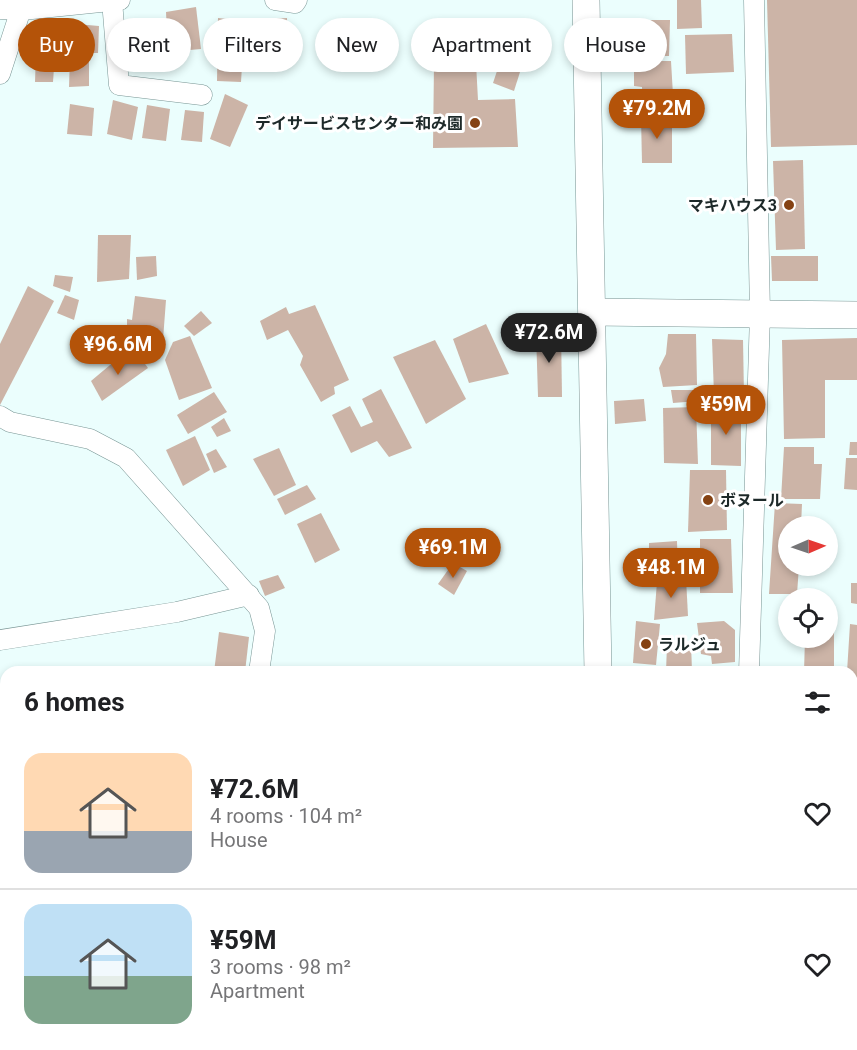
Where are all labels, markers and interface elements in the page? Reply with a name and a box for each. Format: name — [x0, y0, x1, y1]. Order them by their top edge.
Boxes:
chip: Buy — [18, 18, 95, 72]
chip: Rent — [107, 18, 191, 72]
chip: Filters — [203, 18, 303, 72]
chip: New — [315, 18, 399, 72]
chip: Apartment — [411, 18, 552, 72]
chip: House — [564, 18, 667, 72]
pin: ¥79.2M — [608, 89, 706, 140]
text: ¥79.2M — [623, 96, 691, 120]
place label: デイサービスセンター和み園 — [255, 114, 463, 133]
marker: デイサービスセンター和み園 — [468, 116, 482, 130]
place label: マキハウス3 — [688, 196, 777, 215]
marker: マキハウス3 — [782, 198, 796, 212]
pin: ¥72.6M — [500, 313, 598, 364]
text: ¥72.6M — [515, 320, 583, 344]
pin: ¥96.6M — [69, 325, 167, 376]
text: ¥96.6M — [84, 332, 152, 356]
pin: ¥59M — [690, 385, 762, 436]
text: ¥59M — [700, 392, 752, 416]
place label: ボヌール — [720, 491, 784, 510]
marker: ボヌール — [701, 493, 715, 507]
north arrow — [778, 516, 838, 576]
map controls — [778, 516, 838, 648]
pin: ¥69.1M — [404, 528, 502, 579]
text: ¥69.1M — [419, 535, 487, 559]
pin: ¥48.1M — [622, 548, 720, 599]
text: ¥48.1M — [637, 555, 705, 579]
button: locate — [778, 588, 838, 648]
place label: ラルジュ — [658, 635, 721, 654]
marker: ラルジュ — [639, 637, 653, 651]
icon: filters — [801, 686, 834, 719]
text: 6 homes — [24, 687, 125, 717]
text: ¥72.6M — [210, 774, 299, 804]
icon: home — [72, 777, 144, 849]
icon: heart — [801, 797, 834, 830]
text: 4 rooms · 104 m² — [210, 804, 362, 828]
text: House — [210, 828, 268, 852]
text: ¥59M — [210, 925, 277, 955]
icon: home — [72, 928, 144, 1000]
icon: heart — [801, 948, 834, 981]
text: 3 rooms · 98 m² — [210, 955, 351, 979]
text: Apartment — [210, 979, 305, 1003]

